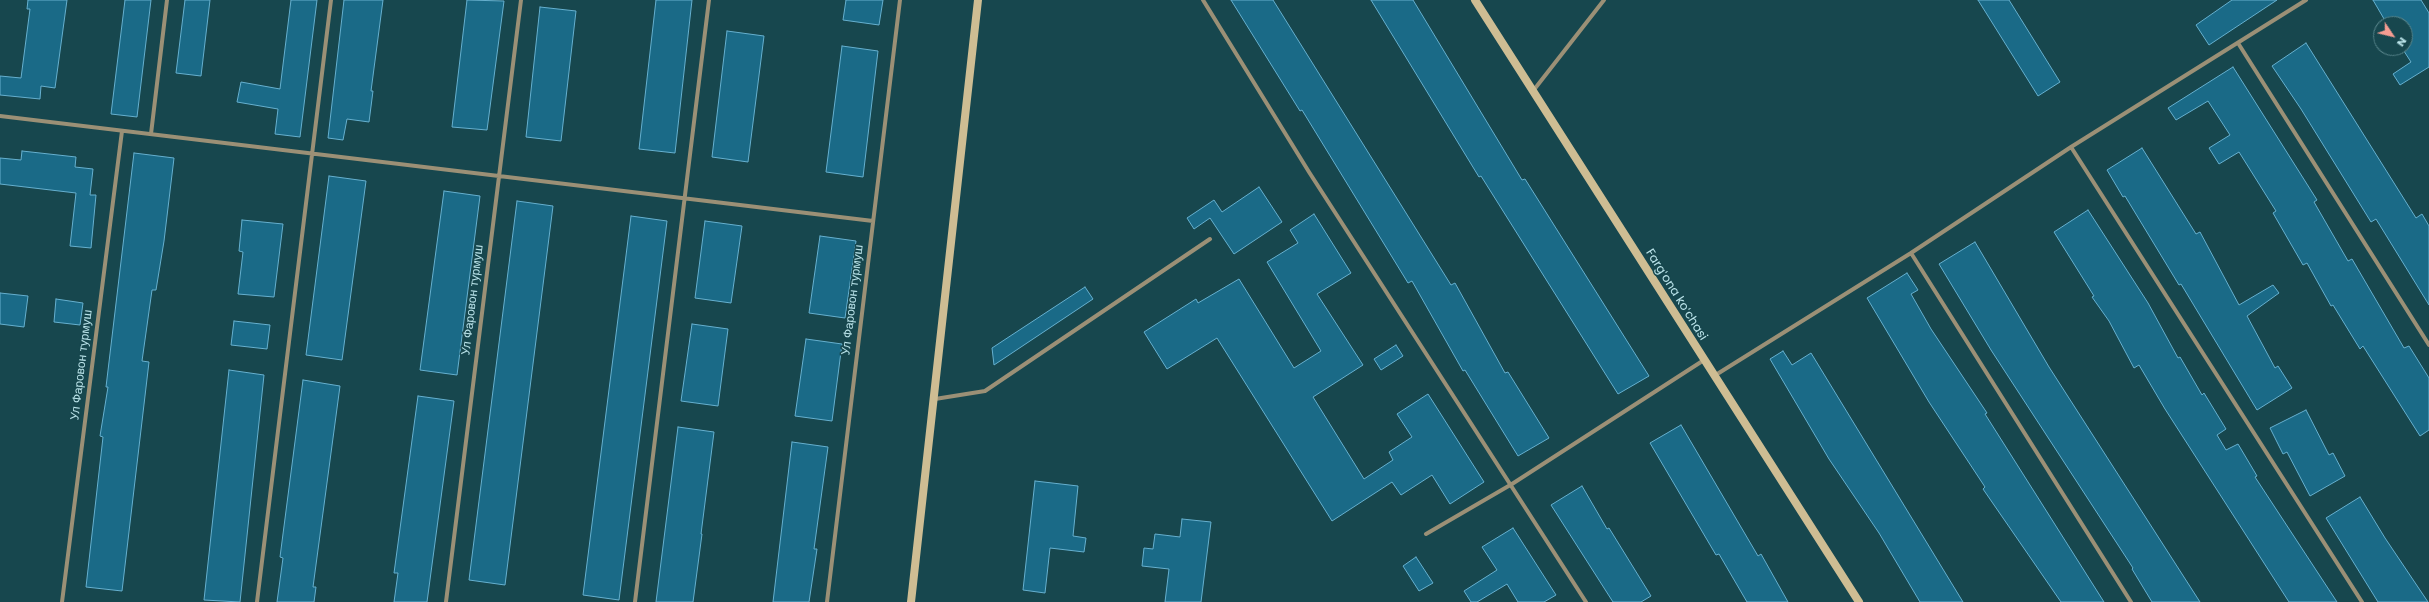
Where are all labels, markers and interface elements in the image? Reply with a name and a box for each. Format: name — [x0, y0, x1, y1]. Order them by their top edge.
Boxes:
north arrow — [2373, 16, 2413, 56]
text: N — [2393, 34, 2411, 50]
street label: Ул Фаровон турмуш — [459, 244, 487, 356]
street label: Ул Фаровон турмуш — [839, 244, 867, 356]
street label: Fargʻona koʻchasi — [1642, 247, 1710, 343]
street label: Ул Фаровон турмуш — [68, 309, 96, 421]

